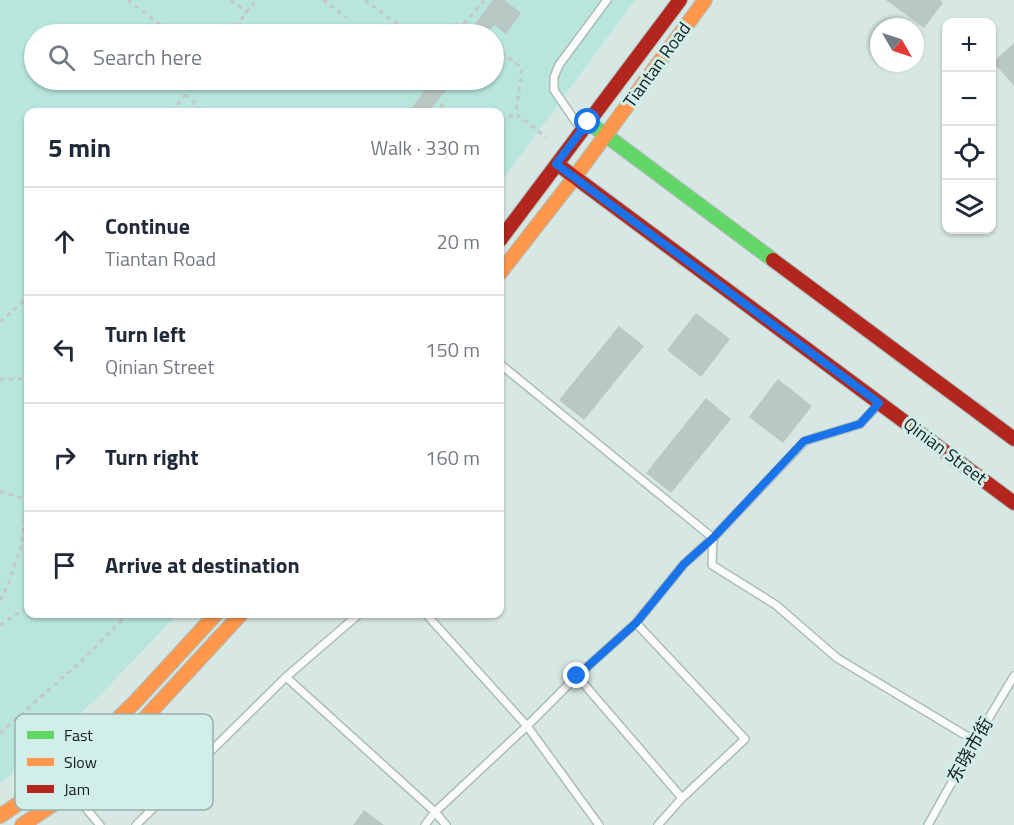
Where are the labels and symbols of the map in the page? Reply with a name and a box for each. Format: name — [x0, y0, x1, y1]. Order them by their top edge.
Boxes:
street label: Tiantan Road — [616, 16, 697, 113]
north arrow — [870, 18, 924, 72]
route start — [574, 108, 600, 134]
street label: Qinian Street — [898, 410, 993, 491]
route end — [563, 662, 589, 688]
street label: 东晓市街 — [940, 712, 999, 788]
legend — [15, 714, 213, 810]
text: Fast — [64, 723, 93, 747]
text: Slow — [64, 750, 97, 774]
text: Jam — [64, 777, 90, 801]

